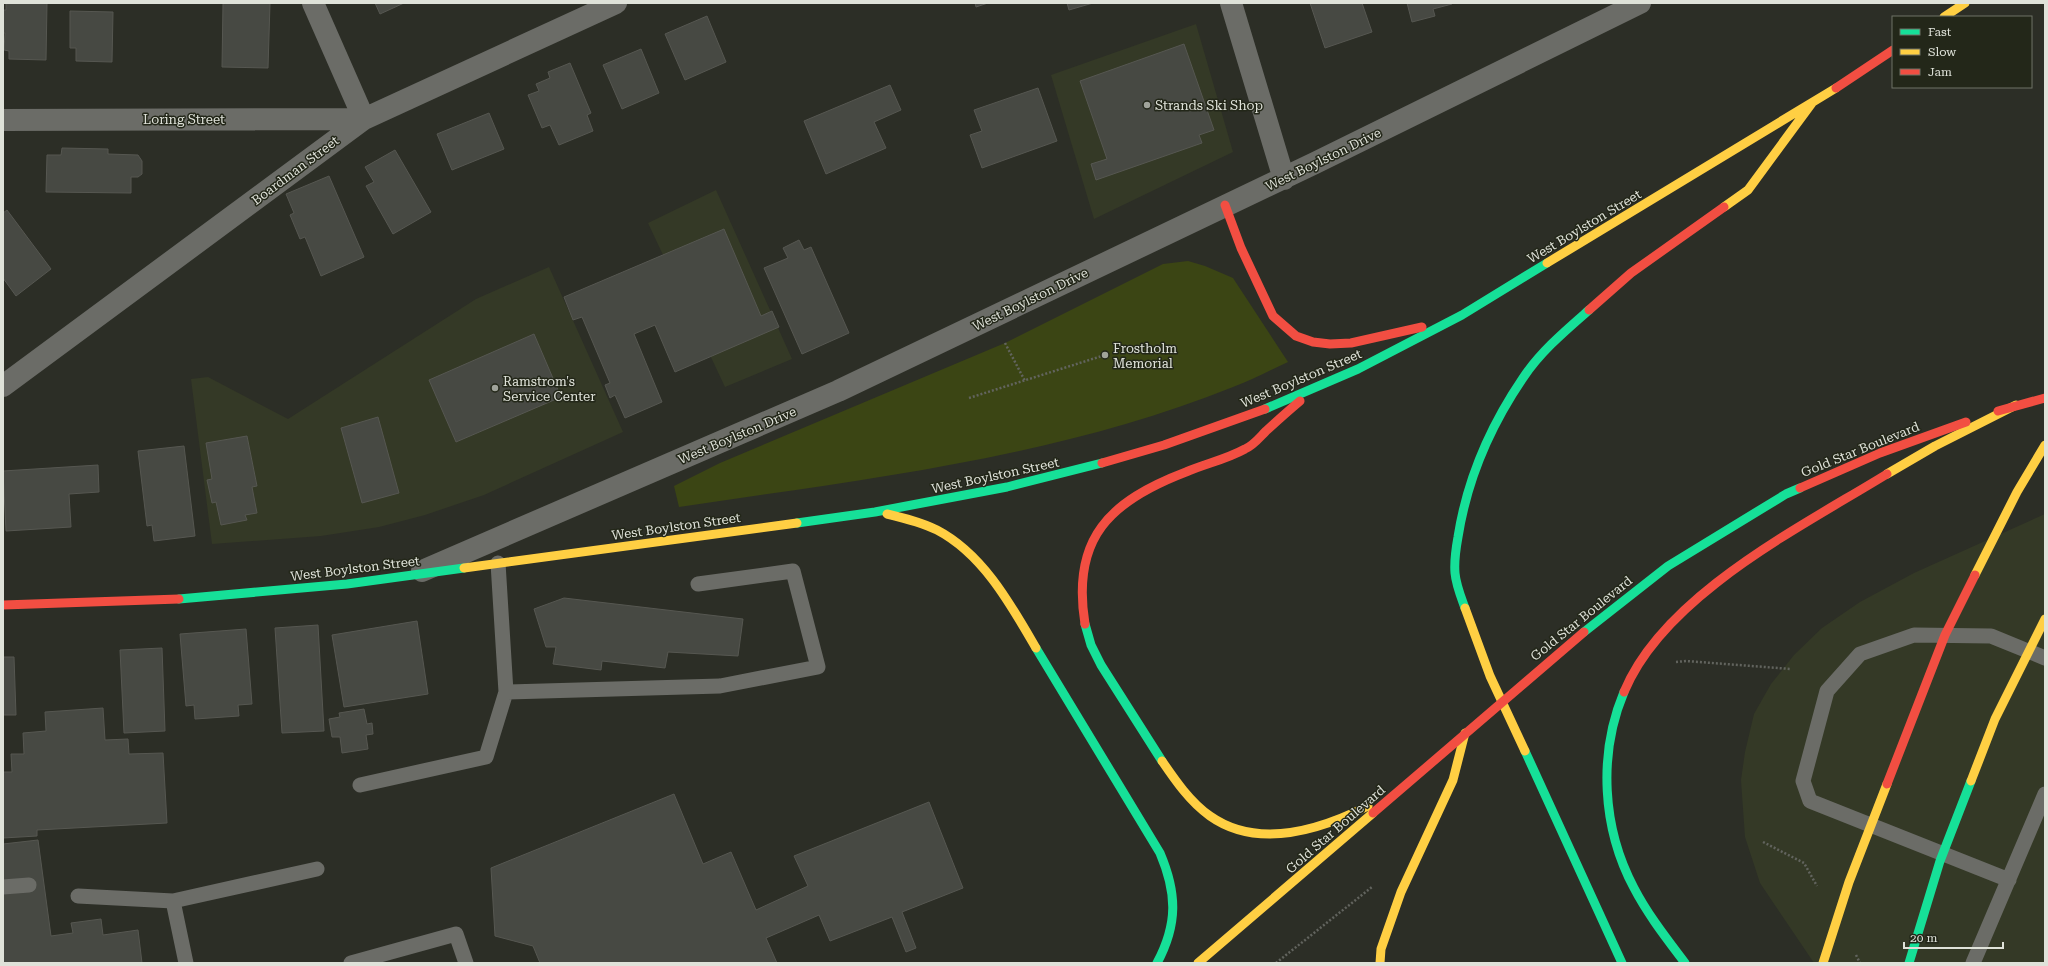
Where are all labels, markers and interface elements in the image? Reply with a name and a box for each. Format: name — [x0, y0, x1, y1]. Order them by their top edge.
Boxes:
legend — [1892, 16, 2032, 88]
text: Fast — [1928, 25, 1952, 39]
text: Slow — [1928, 45, 1956, 59]
text: Jam — [1928, 65, 1952, 79]
place label: Strands Ski Shop — [1155, 98, 1263, 113]
marker: Strands Ski Shop — [1142, 100, 1152, 110]
street label: Loring Street — [143, 112, 225, 127]
street label: West Boylston Drive — [1263, 125, 1383, 194]
street label: Boardman Street — [249, 133, 342, 208]
street label: West Boylston Street — [1525, 186, 1644, 266]
street label: West Boylston Drive — [970, 265, 1090, 334]
place label: Frostholm Memorial — [1113, 341, 1177, 371]
street label: West Boylston Street — [1238, 346, 1364, 411]
marker: Frostholm Memorial — [1100, 350, 1110, 360]
place label: Ramstrom's Service Center — [503, 374, 596, 404]
marker: Ramstrom's Service Center — [490, 383, 500, 393]
street label: West Boylston Drive — [676, 404, 798, 467]
street label: Gold Star Boulevard — [1799, 419, 1922, 480]
street label: West Boylston Street — [930, 455, 1060, 496]
street label: West Boylston Street — [611, 510, 742, 543]
street label: West Boylston Street — [290, 553, 421, 584]
street label: Gold Star Boulevard — [1528, 572, 1636, 664]
street label: Gold Star Boulevard — [1283, 782, 1388, 876]
scale bar — [1904, 924, 2003, 950]
text: 20 m — [1910, 931, 1937, 945]

